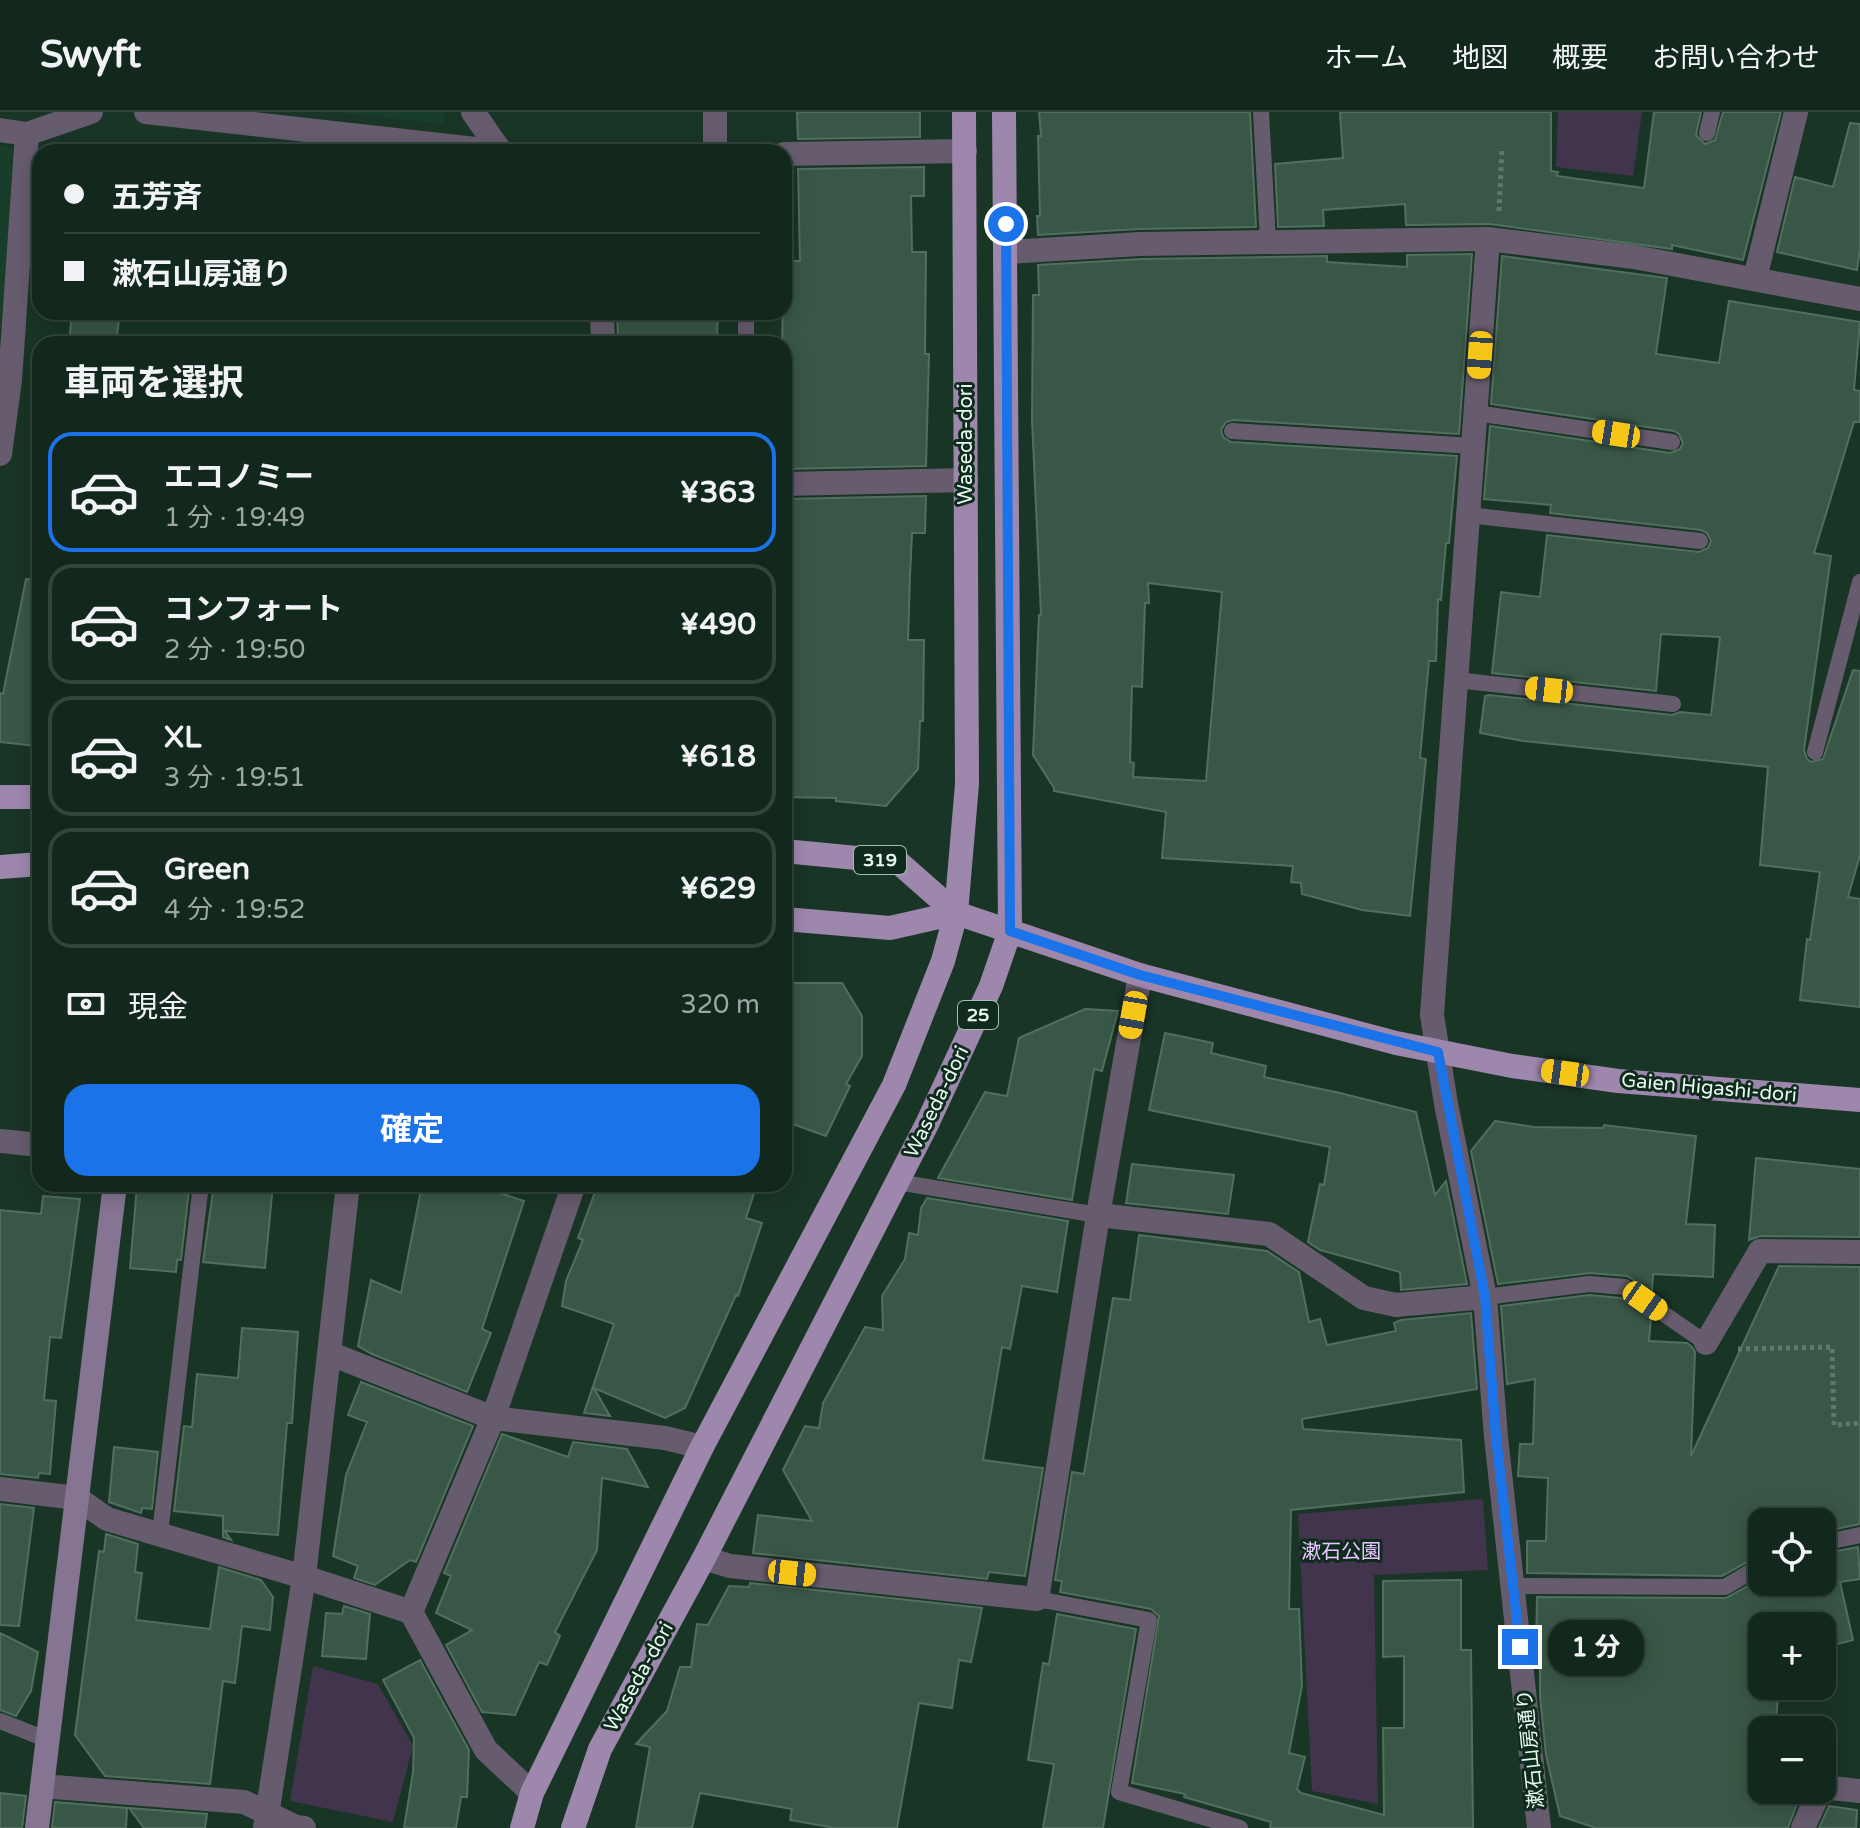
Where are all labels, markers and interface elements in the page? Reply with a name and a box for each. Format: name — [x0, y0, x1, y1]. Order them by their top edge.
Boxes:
text: Swyft — [40, 32, 141, 78]
text: ホーム — [1325, 41, 1408, 75]
text: 地図 — [1452, 41, 1508, 75]
text: 概要 — [1552, 41, 1608, 75]
text: お問い合わせ — [1652, 41, 1820, 75]
text: 五芳斉 — [112, 179, 202, 216]
route start — [988, 206, 1024, 242]
text: 漱石山房通り — [112, 256, 292, 293]
car — [1466, 330, 1494, 380]
text: 車両を選択 — [64, 362, 244, 405]
street label: Waseda-dori — [954, 383, 978, 505]
car — [1590, 418, 1642, 450]
icon: car — [68, 456, 140, 528]
text: エコノミー — [164, 459, 314, 496]
text: ¥363 — [680, 474, 756, 511]
text: 1 分 · 19:49 — [164, 502, 305, 533]
icon: car — [68, 588, 140, 660]
text: コンフォート — [164, 591, 343, 628]
text: ¥490 — [680, 606, 756, 643]
text: 2 分 · 19:50 — [164, 634, 305, 665]
car — [1524, 676, 1574, 704]
text: XL — [164, 719, 201, 756]
icon: car — [68, 720, 140, 792]
text: ¥618 — [680, 738, 756, 775]
text: 3 分 · 19:51 — [164, 762, 305, 793]
road number: 319 — [854, 846, 906, 874]
text: Green — [164, 851, 250, 888]
icon: car — [68, 852, 140, 924]
text: ¥629 — [680, 870, 756, 907]
text: 4 分 · 19:52 — [164, 894, 305, 925]
icon: cash — [64, 982, 108, 1026]
text: 現金 — [128, 989, 188, 1026]
text: 320 m — [680, 989, 760, 1020]
car — [1117, 989, 1149, 1041]
road number: 25 — [958, 1001, 998, 1029]
street label: Waseda-dori — [900, 1042, 974, 1162]
car — [1540, 1058, 1590, 1088]
street label: Gaien Higashi-dori — [1620, 1068, 1798, 1108]
button: 確定 — [64, 1084, 760, 1176]
car — [1618, 1277, 1672, 1325]
map controls — [1748, 1508, 1836, 1804]
button: locate — [1748, 1508, 1836, 1596]
park label: 漱石公園 — [1301, 1540, 1381, 1564]
car — [767, 1559, 817, 1587]
button: + — [1748, 1612, 1836, 1700]
street label: Waseda-dori — [599, 1618, 679, 1736]
callout: 1 分 — [1548, 1619, 1644, 1675]
route end — [1502, 1629, 1538, 1665]
text: 1 分 — [1571, 1632, 1621, 1663]
street label: 漱石山房通り — [1513, 1688, 1549, 1810]
button: − — [1748, 1716, 1836, 1804]

